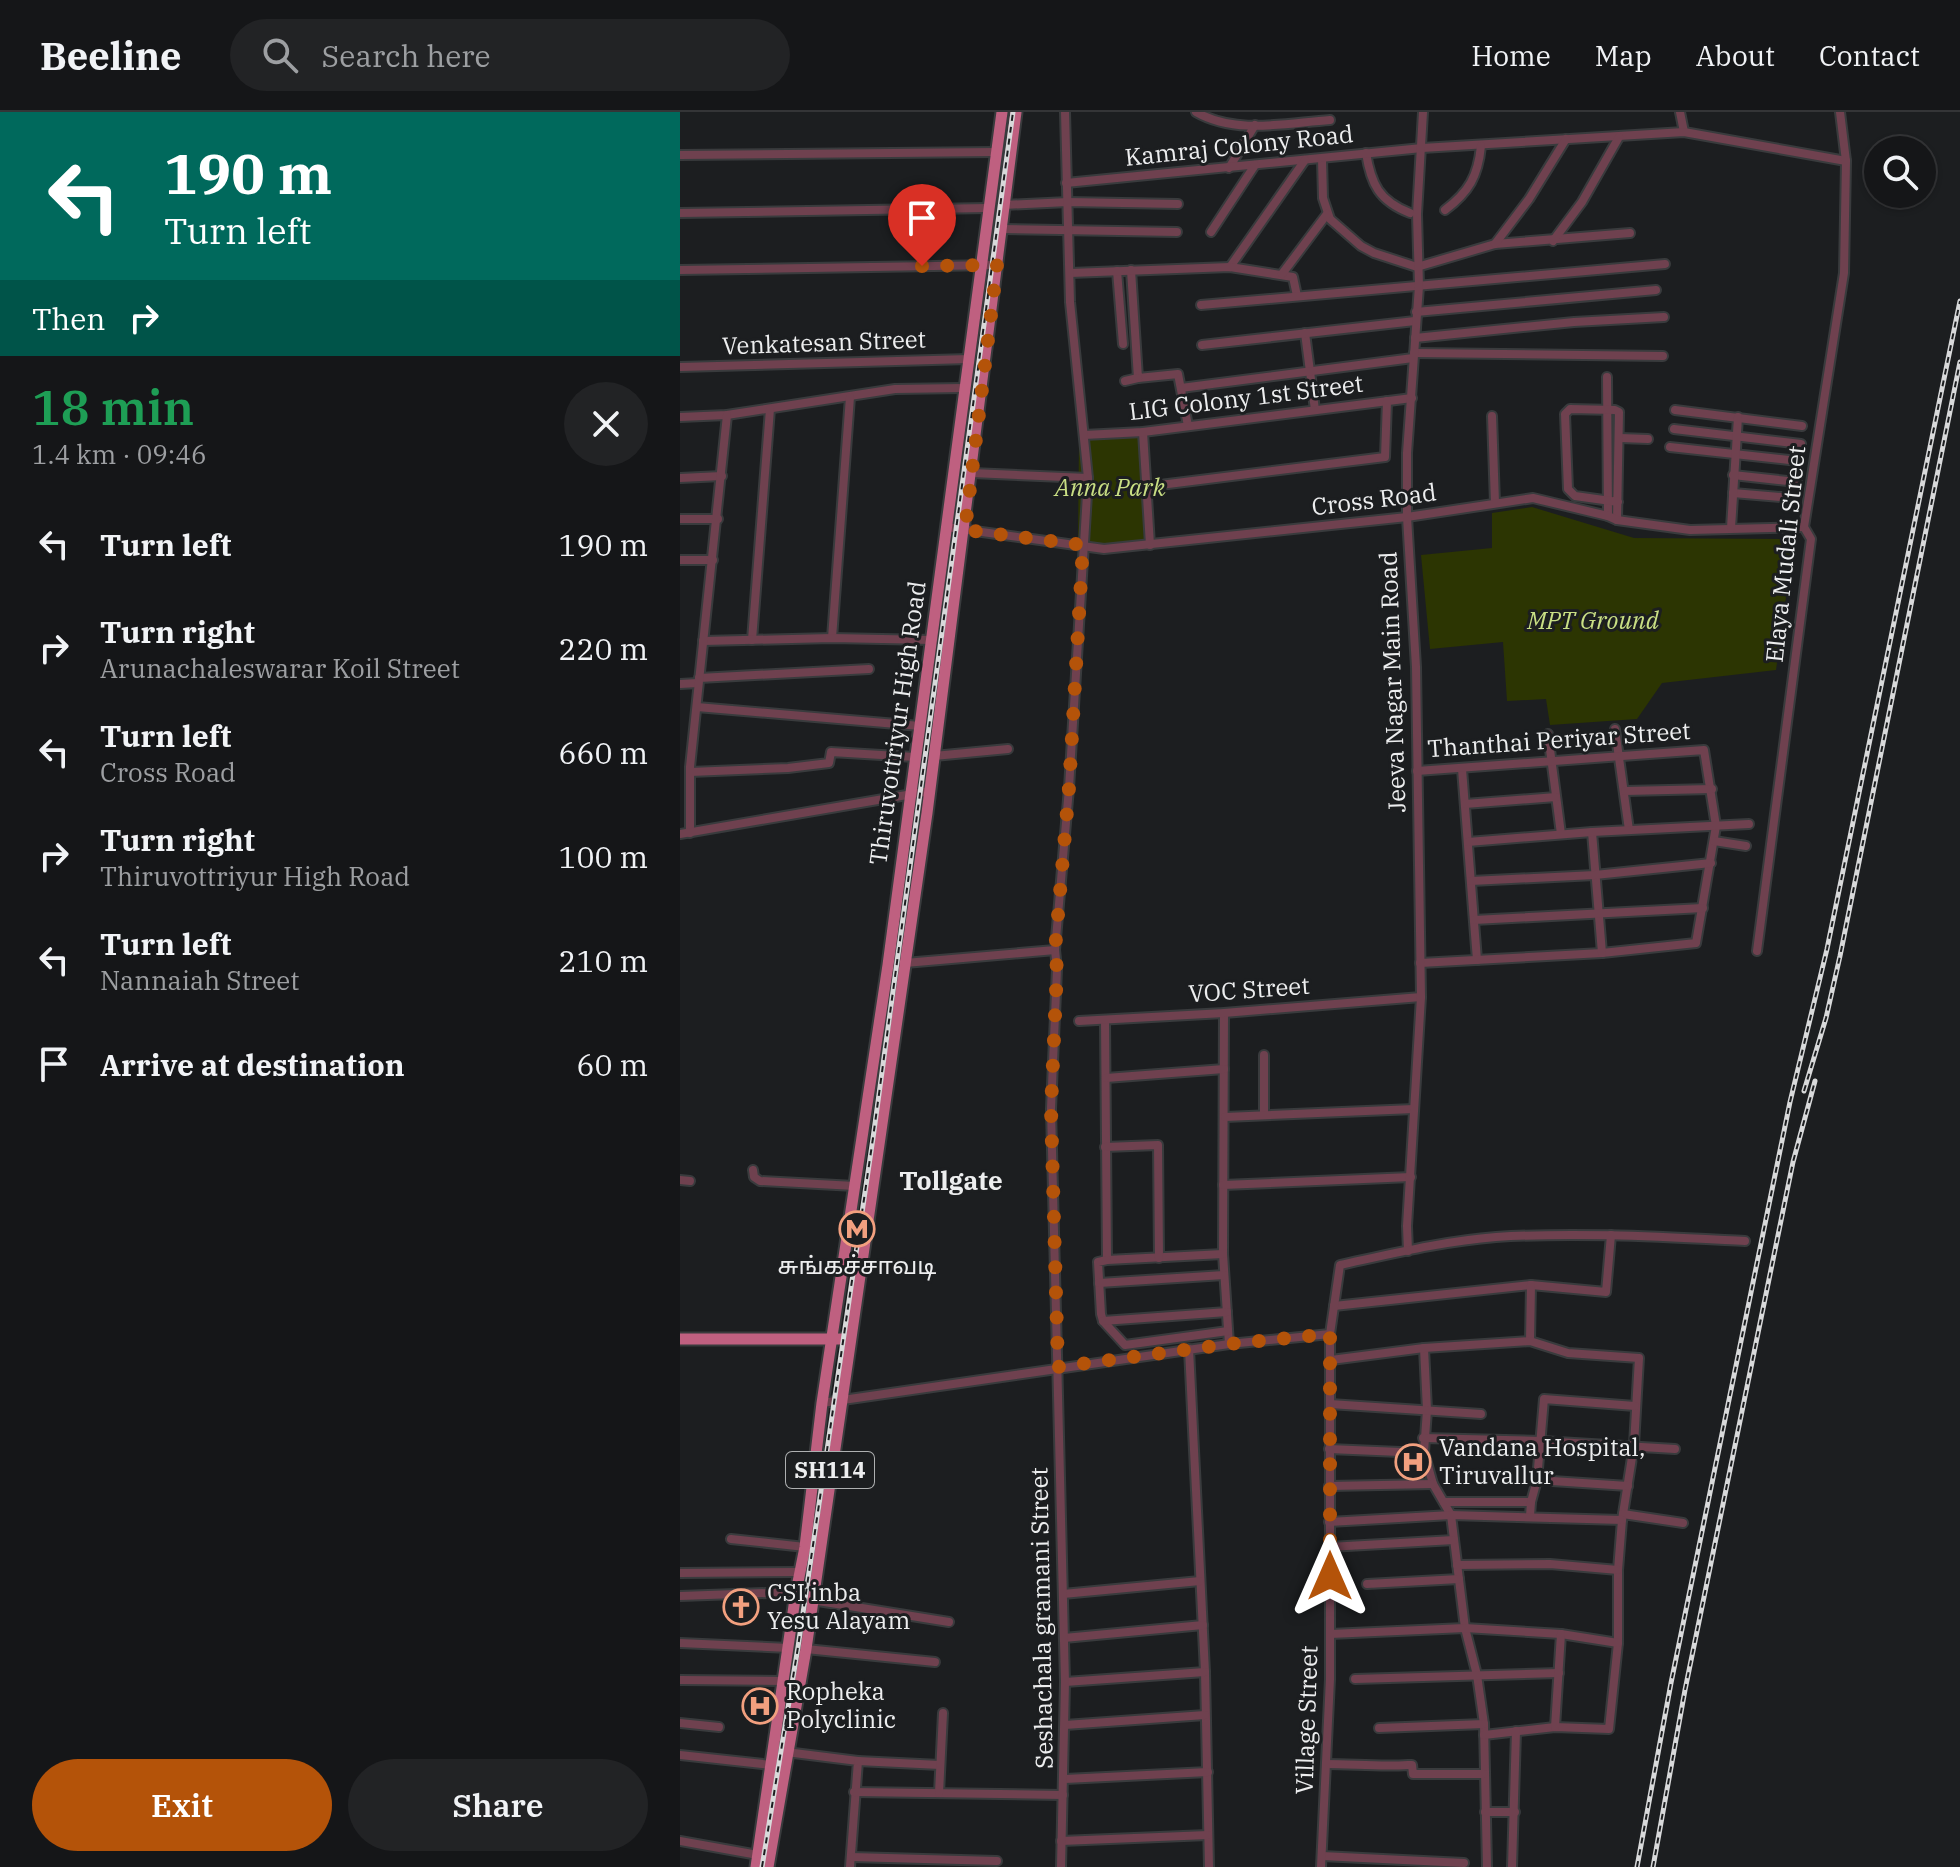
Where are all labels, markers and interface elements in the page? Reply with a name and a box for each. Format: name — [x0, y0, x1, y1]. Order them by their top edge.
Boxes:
search box — [230, 19, 790, 91]
text: Beeline — [40, 31, 182, 80]
icon: search — [258, 33, 302, 77]
text: Search here — [322, 36, 491, 75]
text: Home — [1471, 37, 1551, 74]
text: Map — [1595, 37, 1652, 74]
text: About — [1696, 37, 1775, 74]
text: Contact — [1819, 37, 1920, 74]
street label: Kamraj Colony Road — [1123, 117, 1355, 173]
map controls — [1864, 136, 1936, 208]
button: search — [1864, 136, 1936, 208]
text: 190 m — [164, 137, 332, 209]
icon: left — [32, 144, 136, 248]
pin — [888, 184, 956, 266]
icon: arrive — [900, 196, 944, 240]
text: Turn left — [164, 207, 311, 254]
icon: right — [122, 296, 166, 340]
text: Then — [32, 299, 106, 338]
street label: Venkatesan Street — [721, 322, 927, 362]
street label: LIG Colony 1st Street — [1127, 367, 1365, 427]
text: 18 min — [32, 376, 194, 438]
button: close — [564, 382, 648, 466]
text: 1.4 km · 09:46 — [32, 437, 207, 471]
street label: Elaya Mudali Street — [1758, 444, 1812, 664]
park label: Anna Park — [1053, 471, 1166, 503]
street label: Cross Road — [1310, 475, 1438, 523]
icon: left — [32, 522, 76, 566]
text: Turn left — [100, 525, 232, 564]
text: 190 m — [558, 525, 648, 564]
street label: Jeeva Nagar Main Road — [1371, 551, 1413, 813]
street label: Thiruvottriyur High Road — [861, 579, 933, 867]
park label: MPT Ground — [1526, 604, 1660, 636]
text: Turn right — [100, 612, 255, 651]
icon: right — [32, 626, 76, 670]
text: 220 m — [558, 629, 648, 668]
text: Arunachaleswarar Koil Street — [100, 651, 460, 685]
street label: Thanthai Periyar Street — [1426, 714, 1691, 764]
text: Turn left — [100, 716, 232, 755]
icon: left — [32, 730, 76, 774]
text: 660 m — [558, 733, 648, 772]
text: Cross Road — [100, 755, 236, 789]
text: Turn right — [100, 820, 255, 859]
icon: right — [32, 834, 76, 878]
text: 100 m — [558, 837, 648, 876]
text: Thiruvottriyur High Road — [100, 859, 410, 893]
text: Turn left — [100, 924, 232, 963]
icon: left — [32, 938, 76, 982]
text: 210 m — [558, 941, 648, 980]
text: Nannaiah Street — [100, 963, 299, 997]
street label: VOC Street — [1187, 969, 1311, 1009]
icon: arrive — [32, 1042, 76, 1086]
text: Arrive at destination — [100, 1045, 405, 1084]
text: 60 m — [576, 1045, 648, 1084]
district label: Tollgate — [899, 1163, 1003, 1197]
metro station icon: சுங்கச்சாவடி — [838, 1210, 876, 1248]
place label: சுங்கச்சாவடி — [778, 1249, 936, 1281]
place label: Vandana Hospital, Tiruvallur — [1439, 1431, 1645, 1491]
hospital icon: Vandana Hospital, Tiruvallur — [1394, 1443, 1432, 1481]
road number: SH114 — [786, 1452, 874, 1488]
street label: Seshachala gramani Street — [1022, 1467, 1060, 1769]
position arrow — [1288, 1534, 1372, 1618]
place label: CSI inba Yesu Alayam — [767, 1576, 910, 1636]
church icon: CSI inba Yesu Alayam — [722, 1588, 760, 1626]
street label: Village Street — [1287, 1645, 1325, 1795]
place label: Ropheka Polyclinic — [786, 1675, 896, 1735]
hospital icon: Ropheka Polyclinic — [741, 1687, 779, 1725]
button: Exit — [32, 1759, 332, 1851]
button: Share — [348, 1759, 648, 1851]

